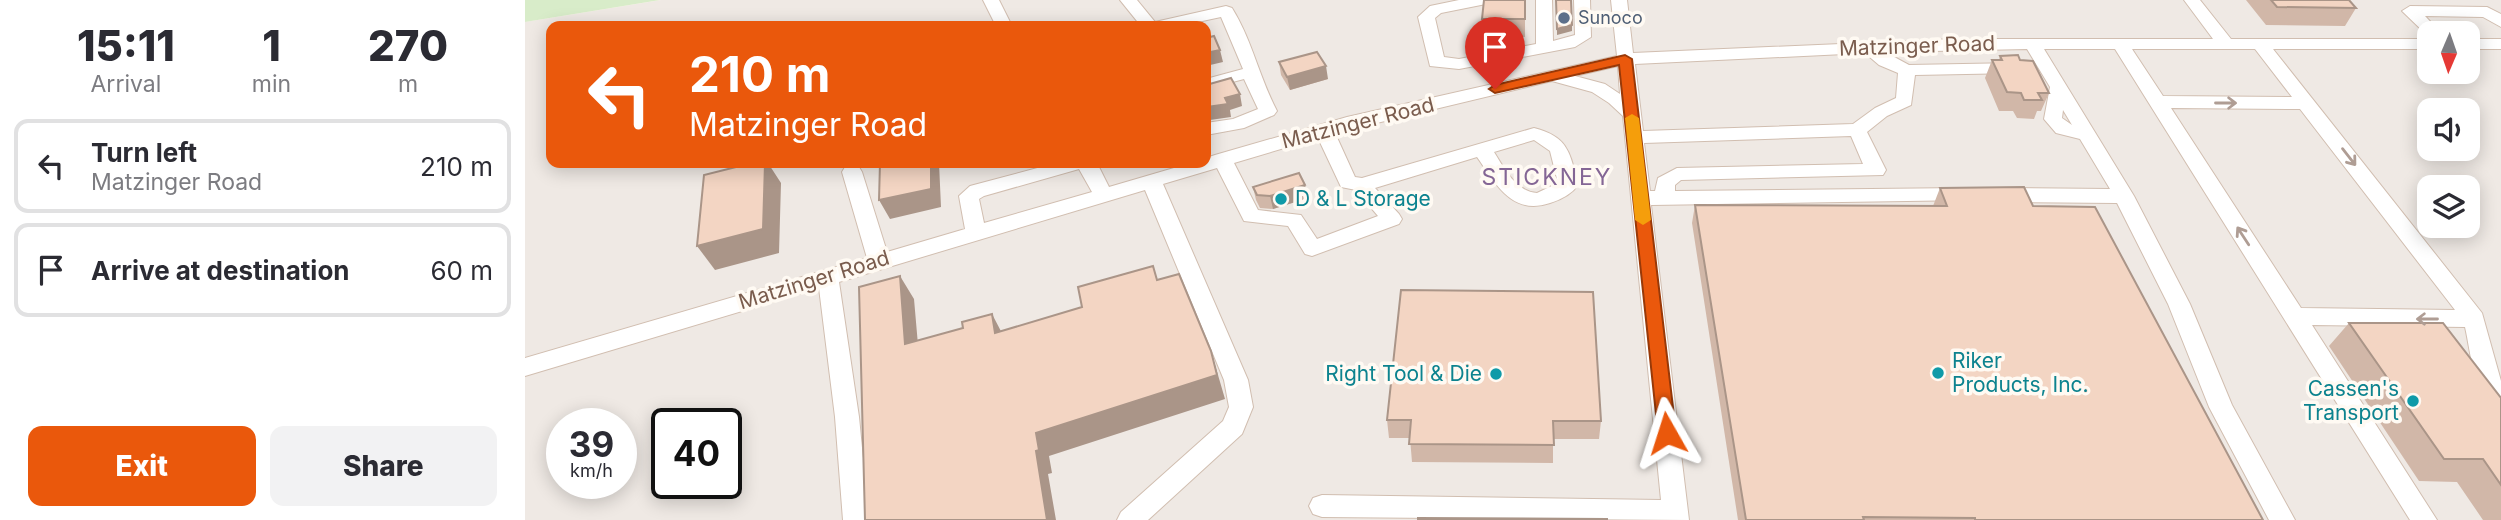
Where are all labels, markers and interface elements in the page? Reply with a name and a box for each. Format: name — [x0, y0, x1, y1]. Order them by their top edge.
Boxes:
place label: Sunoco — [1578, 7, 1643, 28]
marker: Sunoco — [1556, 10, 1572, 26]
pin — [1465, 17, 1525, 89]
text: 15:11 — [77, 20, 175, 71]
text: 1 — [262, 20, 281, 71]
text: 270 — [368, 20, 448, 71]
north arrow — [2417, 21, 2480, 84]
map controls — [2417, 21, 2480, 238]
icon: arrive — [1476, 28, 1514, 66]
street label: Matzinger Road — [1838, 30, 1996, 61]
text: 210 m — [689, 45, 830, 104]
icon: left — [574, 49, 665, 140]
text: Arrival — [91, 70, 161, 98]
text: min — [252, 70, 291, 98]
text: m — [398, 70, 418, 98]
street label: Matzinger Road — [1279, 91, 1437, 154]
one-way arrow — [2214, 96, 2237, 110]
button: sound — [2417, 98, 2480, 161]
text: Matzinger Road — [689, 105, 927, 144]
text: Turn left — [91, 137, 197, 168]
icon: left — [32, 147, 70, 185]
one-way arrow — [2341, 147, 2356, 166]
text: 210 m — [420, 151, 493, 182]
district label: STICKNEY — [1482, 163, 1612, 191]
text: Matzinger Road — [91, 168, 262, 196]
button: layers — [2417, 175, 2480, 238]
place label: D & L Storage — [1295, 186, 1431, 211]
marker: D & L Storage — [1273, 191, 1289, 207]
one-way arrow — [2236, 227, 2251, 246]
street label: Matzinger Road — [735, 245, 892, 314]
icon: arrive — [32, 251, 70, 289]
text: Arrive at destination — [91, 255, 350, 286]
text: 60 m — [430, 255, 493, 286]
one-way arrow — [2415, 312, 2438, 326]
place label: Riker Products, Inc. — [1952, 348, 2089, 397]
place label: Right Tool & Die — [1325, 361, 1482, 386]
marker: Riker Products, Inc. — [1930, 365, 1946, 381]
marker: Right Tool & Die — [1488, 366, 1504, 382]
place label: Cassen's Transport — [2303, 376, 2399, 425]
marker: Cassen's Transport — [2405, 393, 2421, 409]
position arrow — [1630, 396, 1704, 470]
speed limit sign: 40 — [651, 408, 742, 499]
text: 39 — [569, 423, 614, 465]
button: Exit — [28, 426, 256, 506]
button: Share — [270, 426, 497, 506]
text: km/h — [570, 460, 613, 481]

